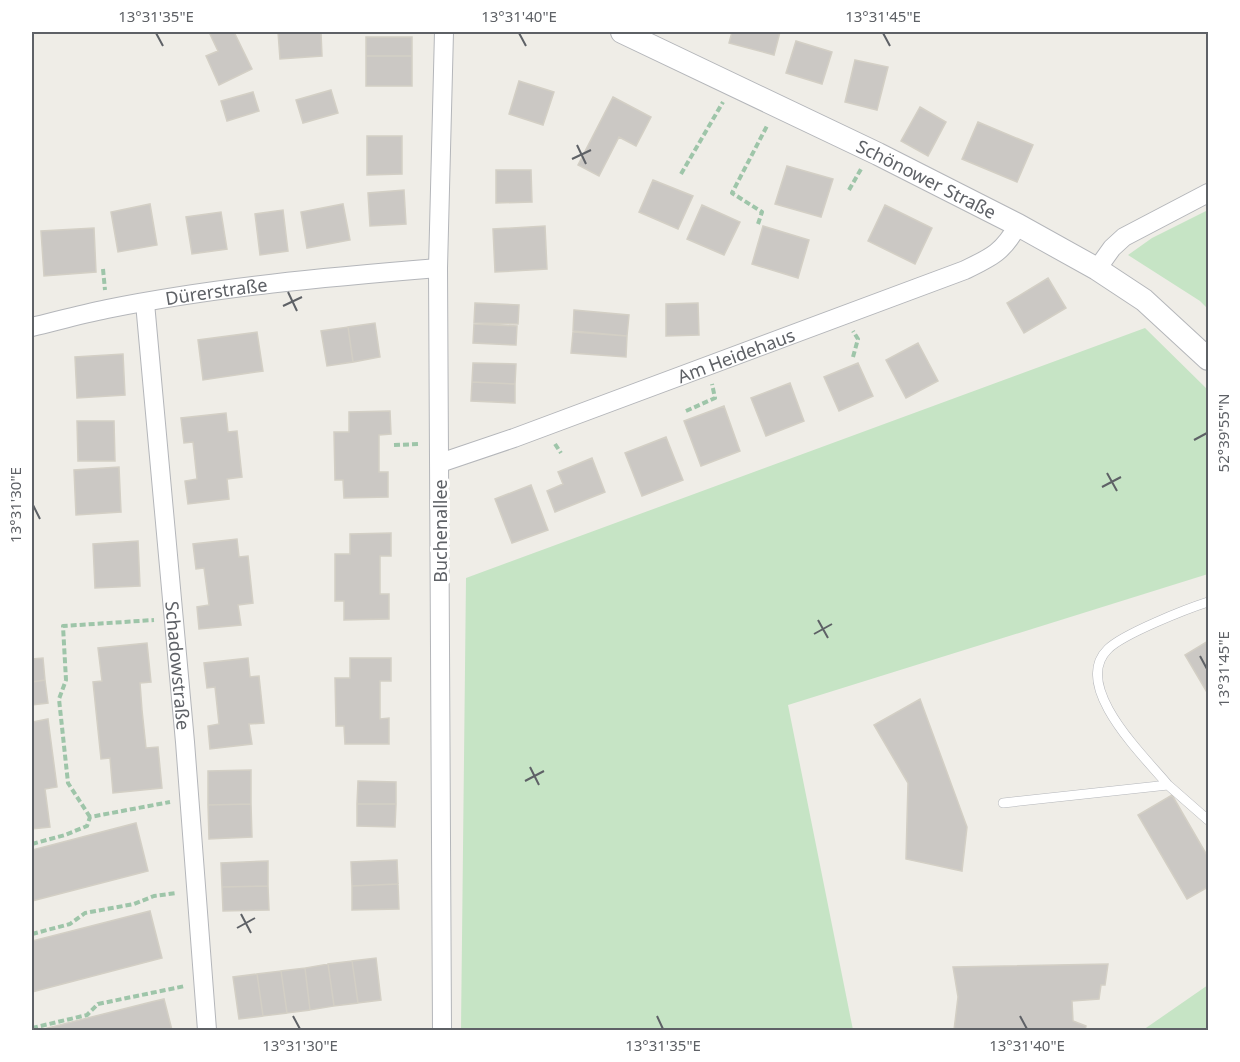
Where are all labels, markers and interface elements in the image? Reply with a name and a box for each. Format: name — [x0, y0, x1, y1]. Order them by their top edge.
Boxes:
text: 13°31'35"E — [118, 6, 194, 26]
text: 13°31'40"E — [481, 6, 557, 26]
text: 13°31'45"E — [845, 6, 921, 26]
street label: Schönower Straße — [853, 134, 1001, 224]
street label: Dürerstraße — [164, 272, 269, 310]
street label: Am Heidehaus — [674, 323, 798, 388]
text: 52°39'55"N — [1213, 394, 1233, 472]
text: 13°31'30"E — [5, 467, 25, 543]
street label: Buchenallee — [428, 479, 452, 583]
street label: Schadowstraße — [160, 600, 196, 731]
text: 13°31'45"E — [1213, 631, 1233, 707]
text: 13°31'30"E — [262, 1035, 338, 1055]
text: 13°31'35"E — [625, 1035, 701, 1055]
text: 13°31'40"E — [989, 1035, 1065, 1055]

